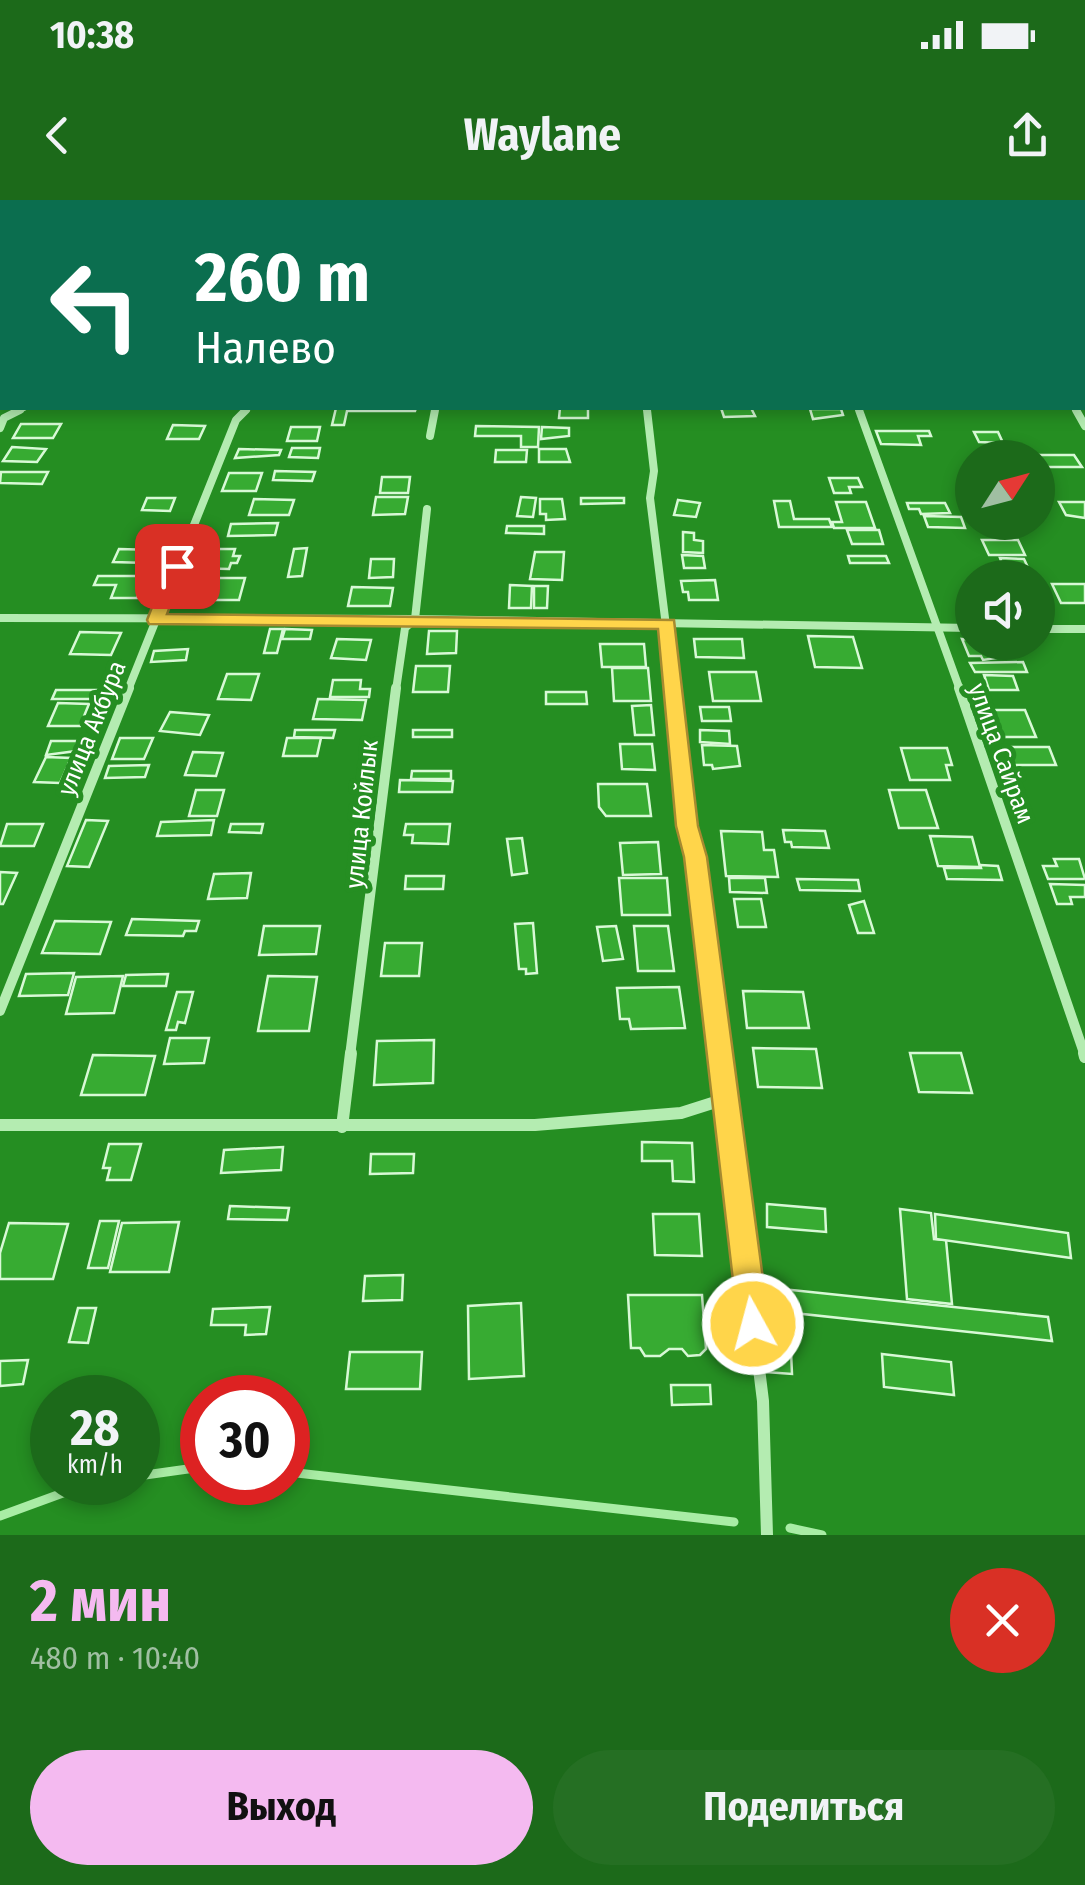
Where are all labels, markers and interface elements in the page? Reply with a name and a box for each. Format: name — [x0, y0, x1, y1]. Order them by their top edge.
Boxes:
text: 10:38 — [50, 12, 134, 58]
icon: back — [30, 108, 85, 163]
text: Waylane — [464, 108, 621, 162]
icon: share — [1000, 108, 1055, 163]
text: 260 m — [195, 236, 370, 320]
icon: left — [30, 240, 160, 370]
text: Налево — [195, 321, 336, 375]
north arrow — [955, 440, 1055, 540]
map controls — [955, 440, 1055, 660]
pin — [135, 524, 220, 609]
icon: arrive — [150, 539, 205, 594]
button: sound — [955, 560, 1055, 660]
street label: улица Акбура — [51, 657, 133, 800]
street label: улица Сайрам — [962, 679, 1040, 828]
street label: улица Койлык — [339, 738, 385, 890]
position arrow — [701, 1272, 805, 1376]
speed limit sign: 30 — [180, 1375, 310, 1505]
text: 28 — [70, 1398, 120, 1458]
text: km/h — [67, 1450, 123, 1480]
text: 2 мин — [30, 1565, 171, 1637]
button: close — [950, 1568, 1055, 1673]
text: 480 m · 10:40 — [30, 1639, 200, 1677]
button: Выход — [30, 1750, 533, 1865]
button: Поделиться — [553, 1750, 1055, 1865]

